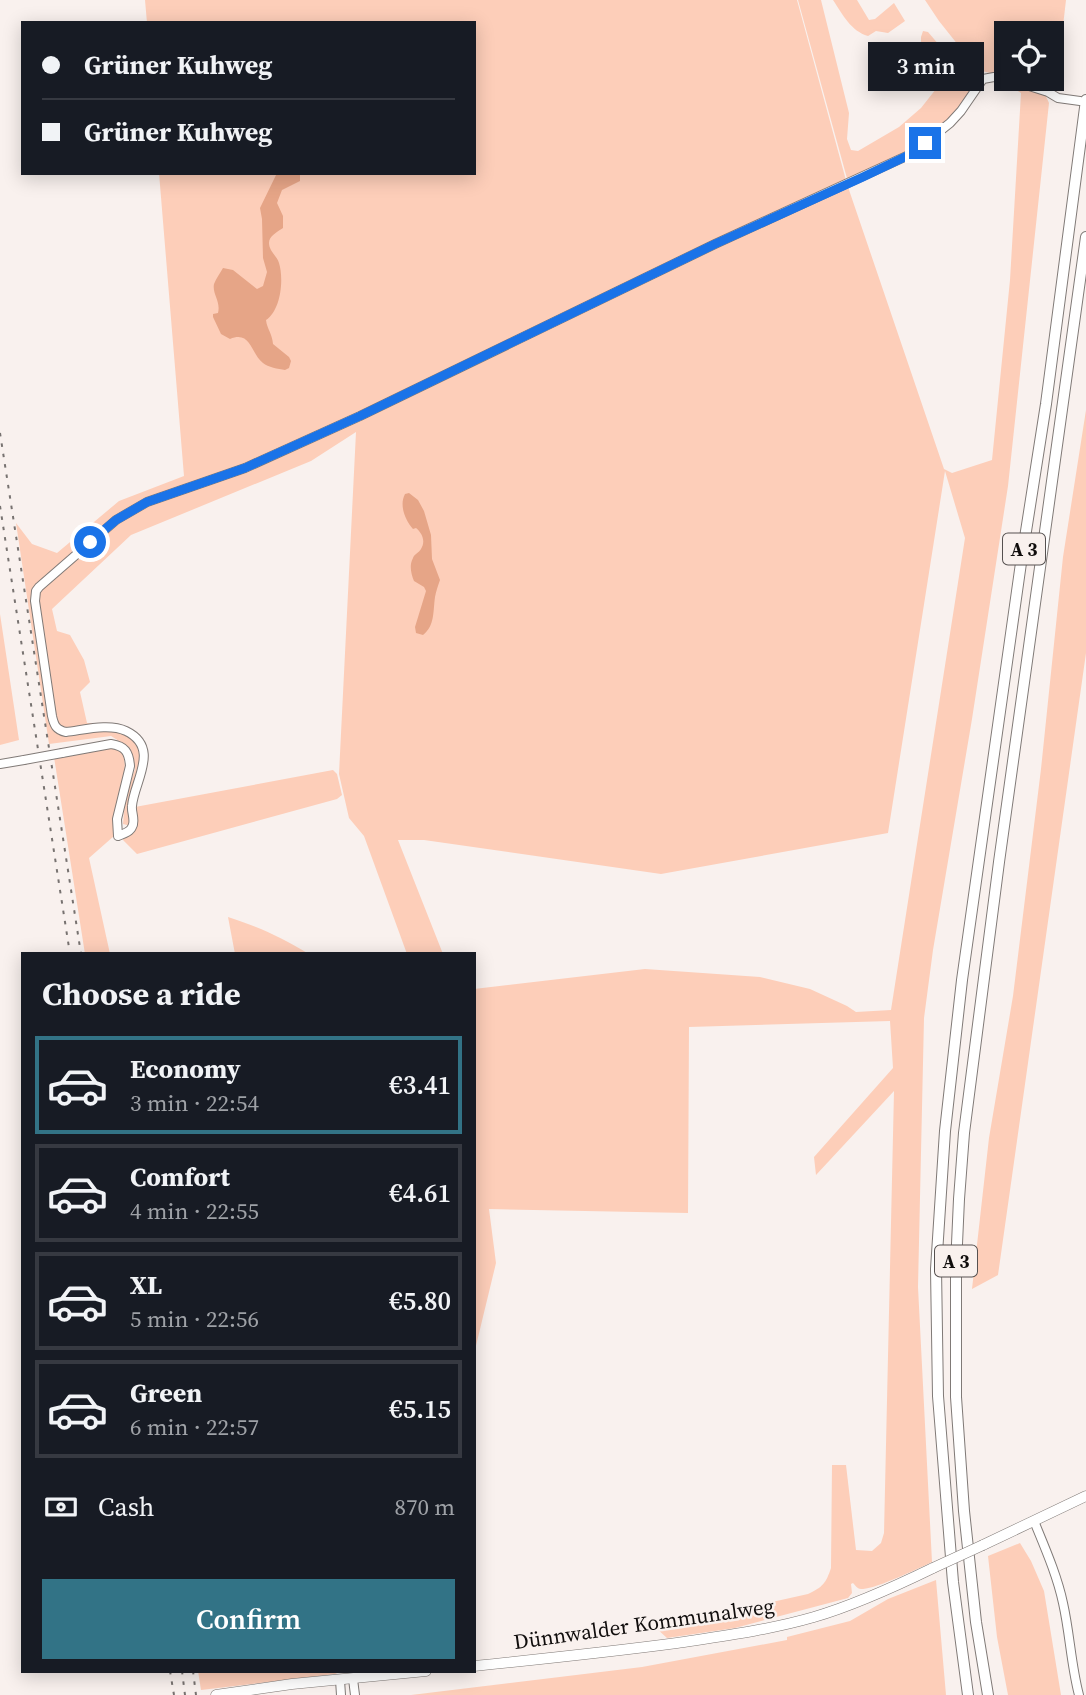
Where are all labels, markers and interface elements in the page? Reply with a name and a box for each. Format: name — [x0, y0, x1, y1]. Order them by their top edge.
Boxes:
map controls — [994, 21, 1064, 91]
button: locate — [994, 21, 1064, 91]
callout: 3 min — [867, 41, 983, 90]
text: Grüner Kuhweg — [84, 47, 272, 83]
text: 3 min — [896, 50, 956, 82]
text: Grüner Kuhweg — [84, 114, 272, 150]
route end — [909, 127, 941, 159]
route start — [74, 526, 106, 558]
road number: A 3 — [1003, 534, 1045, 564]
text: Choose a ride — [42, 972, 241, 1016]
text: Economy — [130, 1051, 241, 1087]
icon: car — [46, 1054, 109, 1117]
text: €3.41 — [389, 1067, 451, 1103]
text: 3 min · 22:54 — [130, 1087, 259, 1119]
text: Comfort — [130, 1159, 230, 1195]
icon: car — [46, 1162, 109, 1225]
text: €4.61 — [389, 1175, 451, 1211]
text: 4 min · 22:55 — [130, 1195, 259, 1227]
road number: A 3 — [935, 1246, 977, 1276]
text: XL — [130, 1267, 162, 1303]
icon: car — [46, 1270, 109, 1333]
text: €5.80 — [389, 1283, 451, 1319]
text: 5 min · 22:56 — [130, 1303, 259, 1335]
text: Green — [130, 1375, 202, 1411]
icon: car — [46, 1378, 109, 1441]
text: €5.15 — [389, 1391, 451, 1427]
text: 6 min · 22:57 — [130, 1411, 259, 1443]
icon: cash — [42, 1488, 80, 1526]
text: Cash — [98, 1489, 154, 1525]
text: 870 m — [394, 1491, 455, 1523]
button: Confirm — [42, 1579, 455, 1659]
street label: Dünnwalder Kommunalweg — [512, 1591, 776, 1656]

